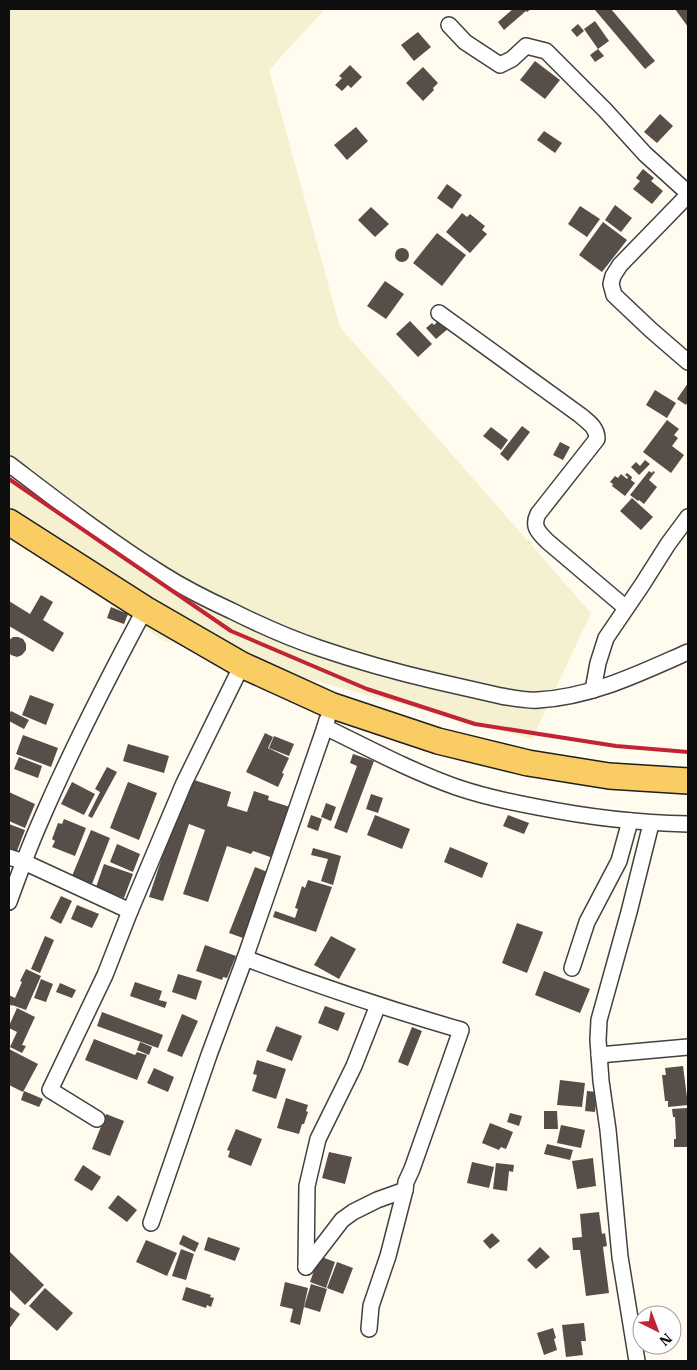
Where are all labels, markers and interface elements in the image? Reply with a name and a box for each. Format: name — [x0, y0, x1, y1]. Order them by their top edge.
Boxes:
north arrow — [632, 1305, 682, 1355]
text: N — [656, 1329, 676, 1350]

